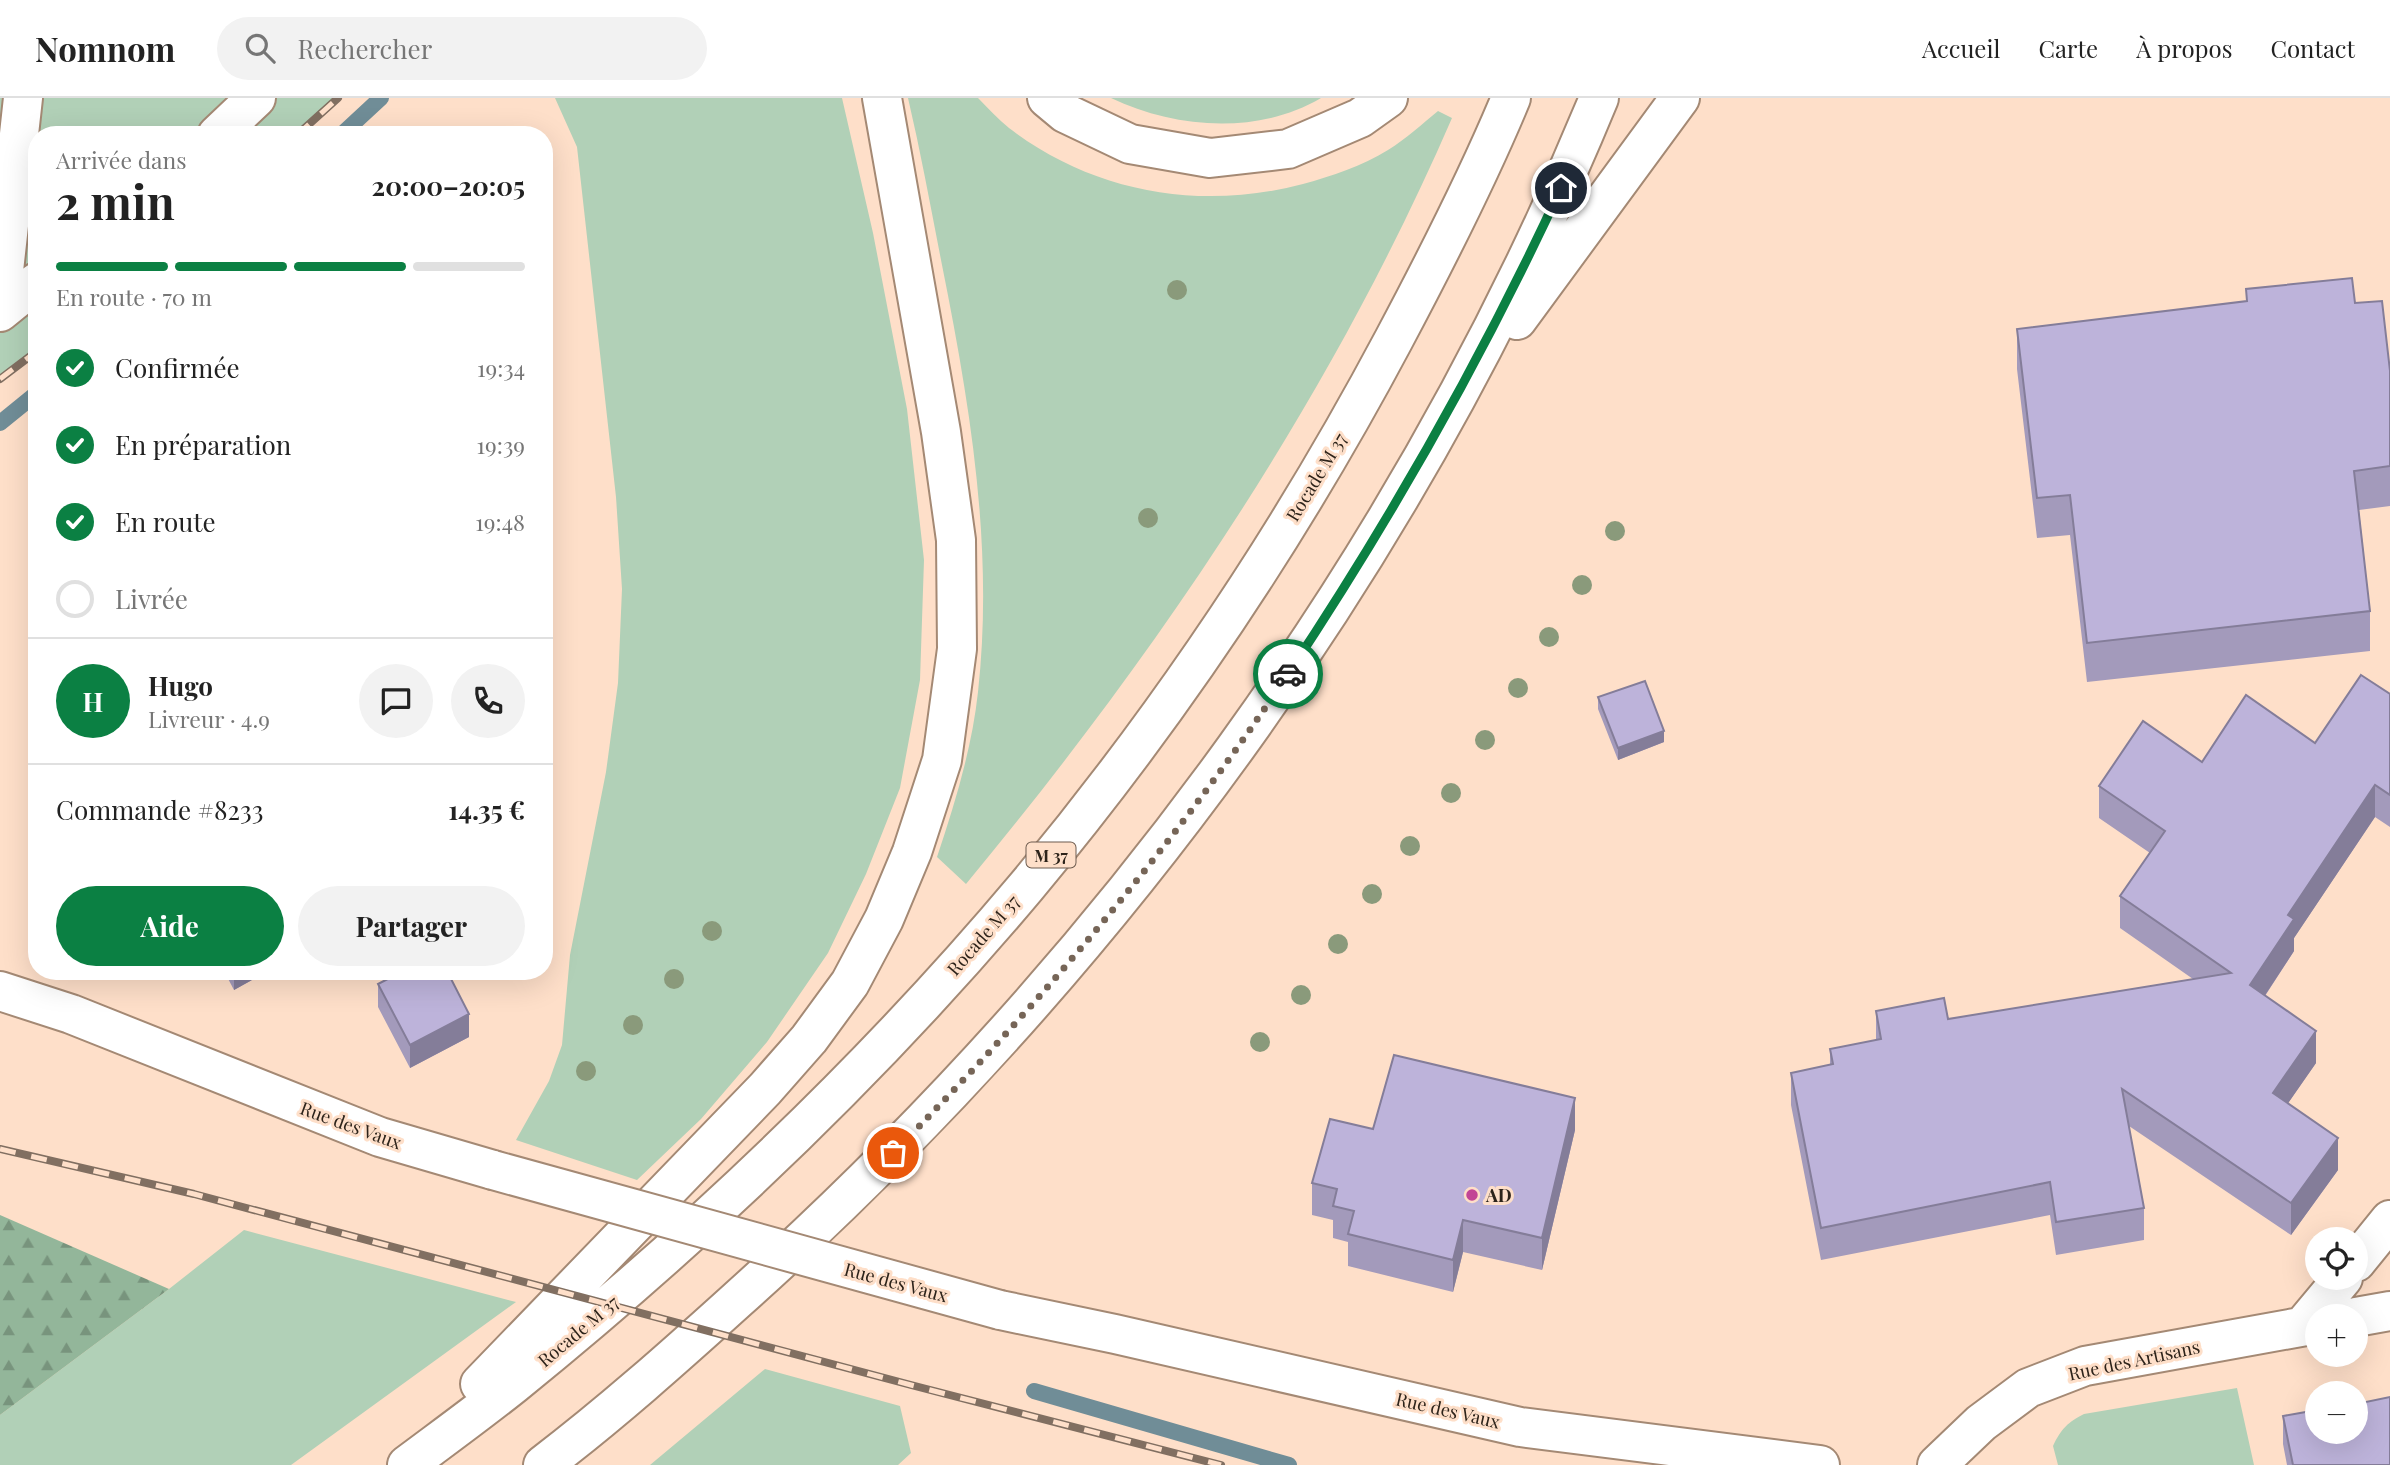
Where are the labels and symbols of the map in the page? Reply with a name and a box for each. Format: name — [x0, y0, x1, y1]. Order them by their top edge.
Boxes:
pin — [1531, 158, 1591, 218]
street label: Rocade M 37 — [1280, 428, 1352, 526]
courier — [1253, 639, 1323, 709]
road number: M 37 — [1026, 842, 1076, 868]
street label: Rocade M 37 — [942, 889, 1025, 980]
street label: Rue des Vaux — [297, 1096, 406, 1155]
pin — [863, 1123, 923, 1183]
place label: AD — [1485, 1183, 1512, 1207]
marker: AD — [1464, 1187, 1480, 1203]
street label: Rue des Vaux — [842, 1257, 951, 1308]
street label: Rocade M 37 — [532, 1290, 624, 1372]
street label: Rue des Artisans — [2066, 1334, 2202, 1386]
street label: Rue des Vaux — [1394, 1386, 1503, 1434]

